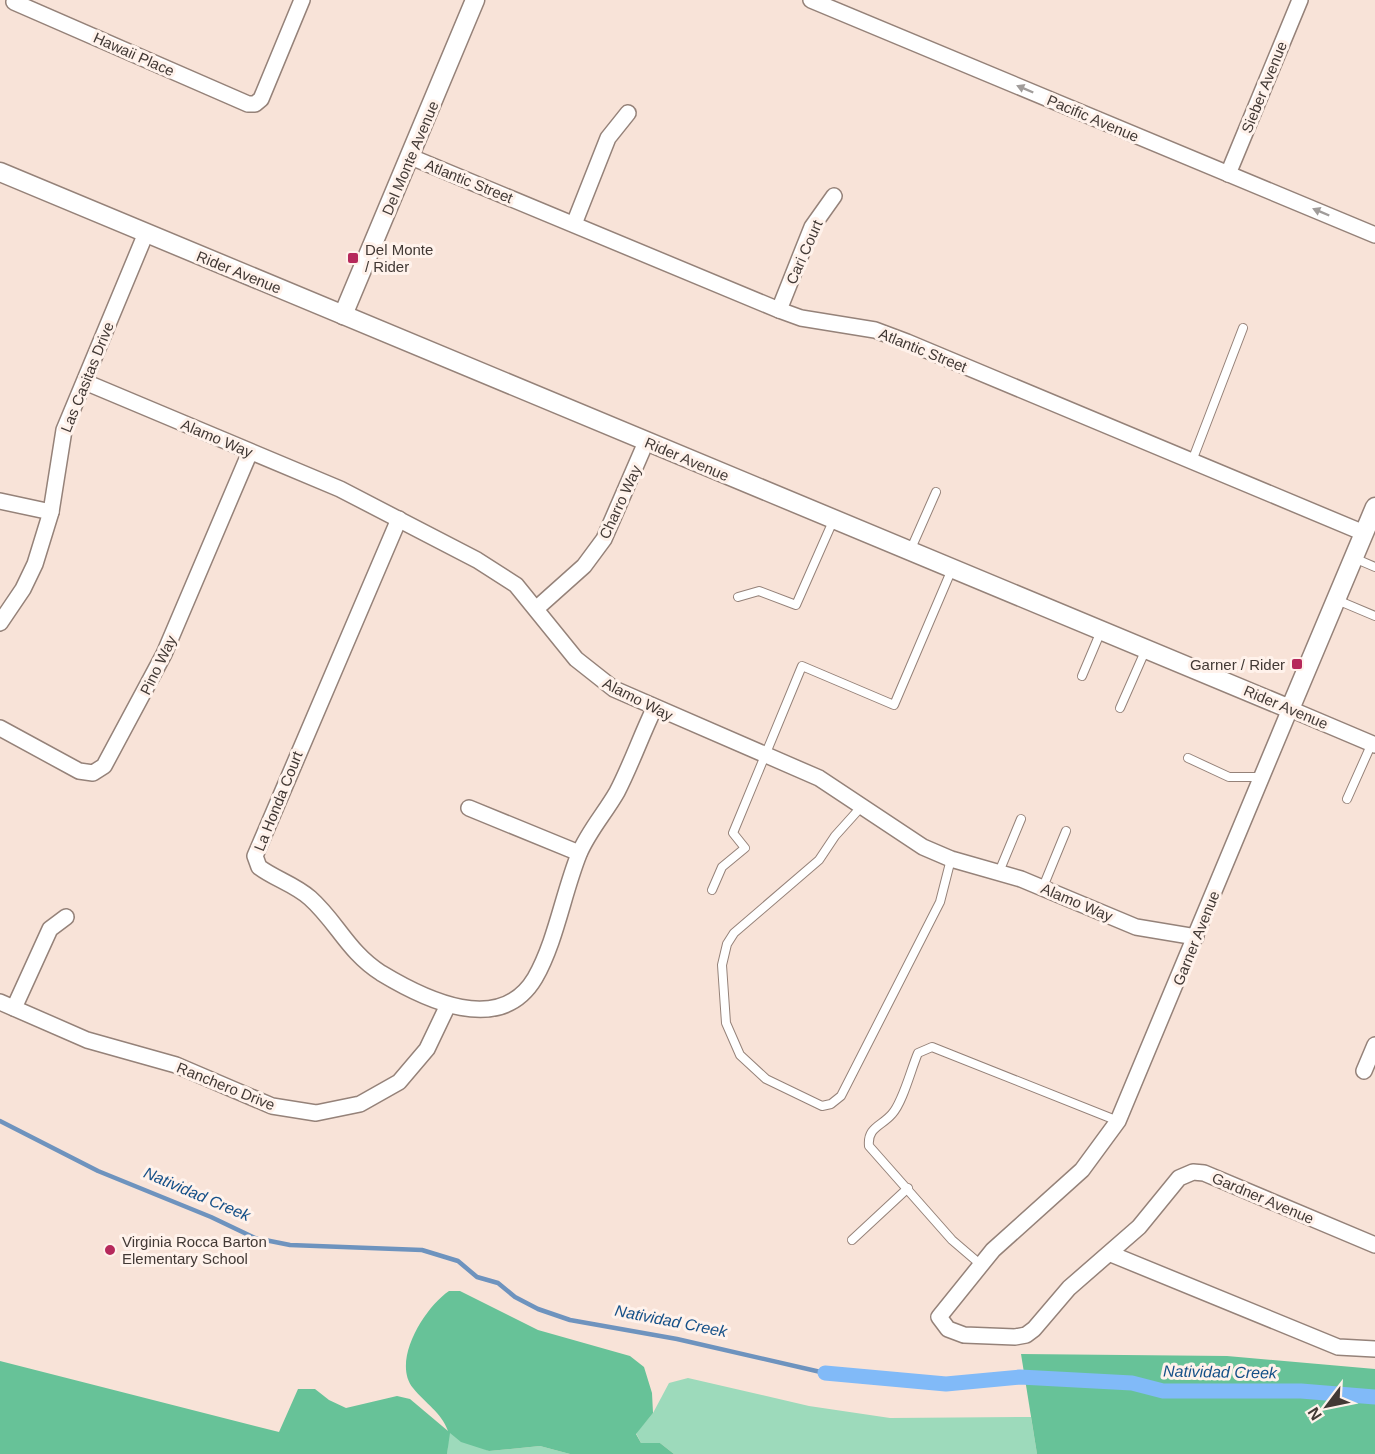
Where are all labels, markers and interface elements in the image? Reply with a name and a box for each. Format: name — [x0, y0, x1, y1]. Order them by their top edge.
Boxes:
street label: Hawaii Place — [91, 29, 177, 79]
street label: Sieber Avenue — [1238, 39, 1290, 135]
one-way arrow — [1015, 84, 1033, 94]
street label: Pacific Avenue — [1045, 91, 1141, 145]
street label: Del Monte Avenue — [378, 98, 442, 218]
street label: Atlantic Street — [423, 156, 516, 207]
one-way arrow — [1312, 207, 1330, 216]
street label: Cari Court — [782, 217, 826, 287]
place label: Del Monte / Rider — [365, 241, 433, 275]
street label: Rider Avenue — [194, 247, 284, 297]
marker: Del Monte / Rider — [346, 251, 360, 265]
street label: Las Casitas Drive — [57, 319, 117, 435]
street label: Atlantic Street — [877, 325, 970, 376]
street label: Alamo Way — [179, 415, 256, 461]
street label: Rider Avenue — [642, 434, 732, 484]
street label: Charro Way — [596, 462, 645, 542]
street label: Pino Way — [136, 632, 180, 697]
place label: Garner / Rider — [1190, 656, 1285, 673]
marker: Garner / Rider — [1290, 657, 1304, 671]
street label: Alamo Way — [600, 674, 676, 724]
street label: Rider Avenue — [1241, 682, 1331, 732]
street label: La Honda Court — [250, 748, 306, 853]
street label: Alamo Way — [1039, 879, 1116, 925]
street label: Garner Avenue — [1169, 888, 1223, 988]
street label: Ranchero Drive — [175, 1059, 277, 1113]
water label: Natividad Creek — [141, 1164, 254, 1224]
street label: Gardner Avenue — [1210, 1169, 1316, 1227]
place label: Virginia Rocca Barton Elementary School — [122, 1233, 267, 1267]
marker: Virginia Rocca Barton Elementary School — [103, 1243, 117, 1257]
water label: Natividad Creek — [614, 1302, 729, 1340]
water label: Natividad Creek — [1163, 1363, 1278, 1382]
north arrow — [1297, 1376, 1357, 1436]
text: N — [1304, 1404, 1325, 1423]

